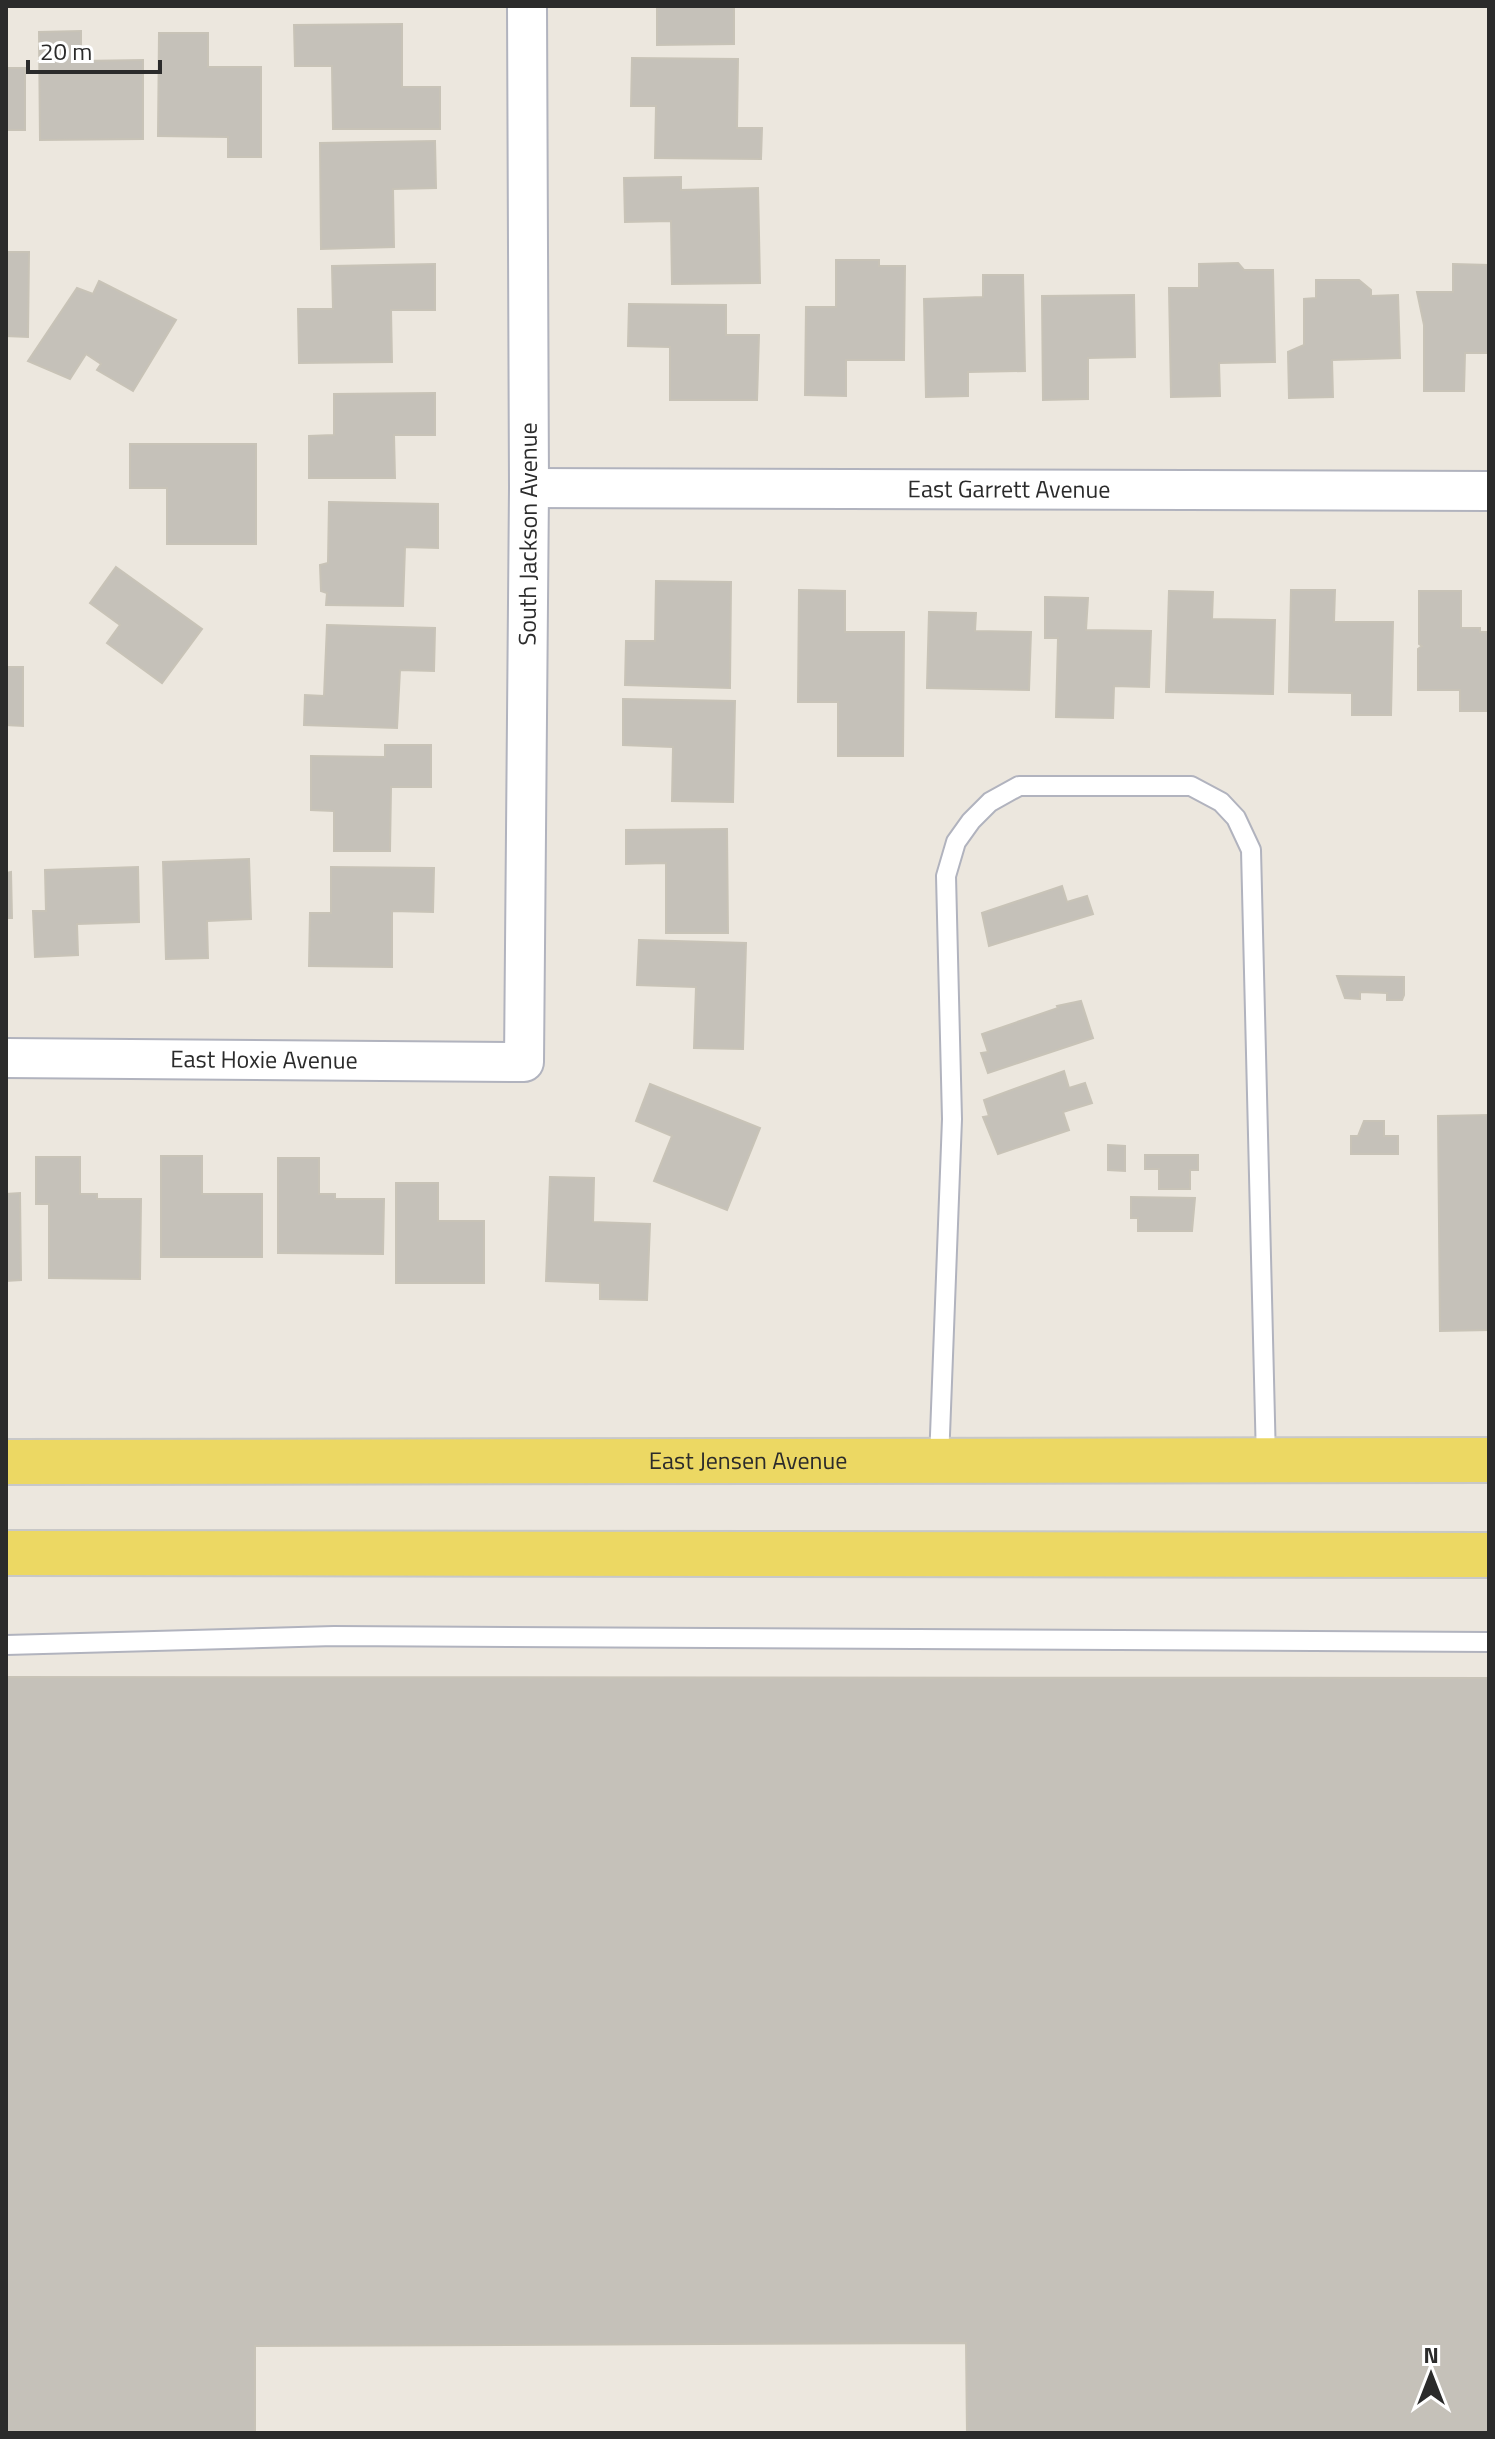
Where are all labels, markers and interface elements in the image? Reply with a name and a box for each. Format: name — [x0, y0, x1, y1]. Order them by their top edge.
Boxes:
scale bar — [28, 24, 160, 74]
text: 20 m — [40, 33, 92, 69]
street label: South Jackson Avenue — [509, 422, 546, 646]
street label: East Garrett Avenue — [908, 470, 1110, 507]
street label: East Hoxie Avenue — [170, 1040, 358, 1078]
street label: East Jensen Avenue — [649, 1442, 847, 1478]
north arrow — [1391, 2335, 1471, 2415]
text: N — [1423, 2338, 1439, 2372]

